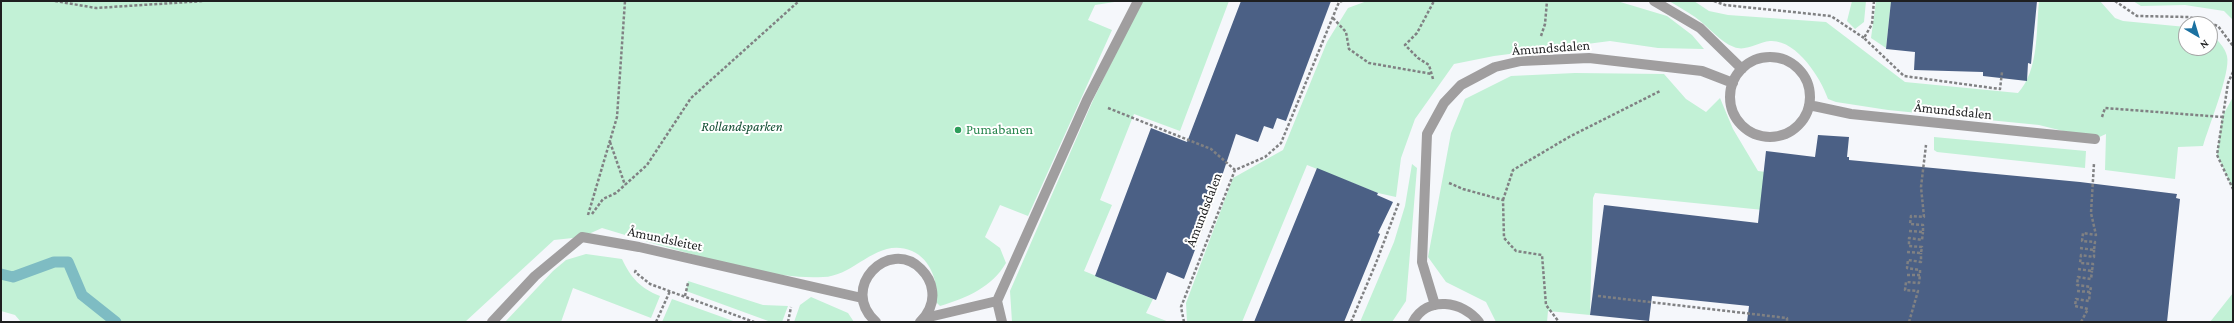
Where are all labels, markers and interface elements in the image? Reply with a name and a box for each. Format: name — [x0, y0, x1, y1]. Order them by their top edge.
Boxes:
north arrow — [2178, 16, 2218, 56]
street label: Åmundsdalen — [1511, 37, 1591, 59]
text: N — [2198, 38, 2211, 52]
street label: Åmundsdalen — [1913, 99, 1993, 123]
park label: Rollandsparken — [701, 119, 783, 135]
place label: Pumabanen — [966, 122, 1033, 138]
marker: Pumabanen — [953, 125, 963, 135]
street label: Åmundsdalen — [1182, 170, 1226, 250]
street label: Åmundsleitet — [626, 223, 704, 255]

